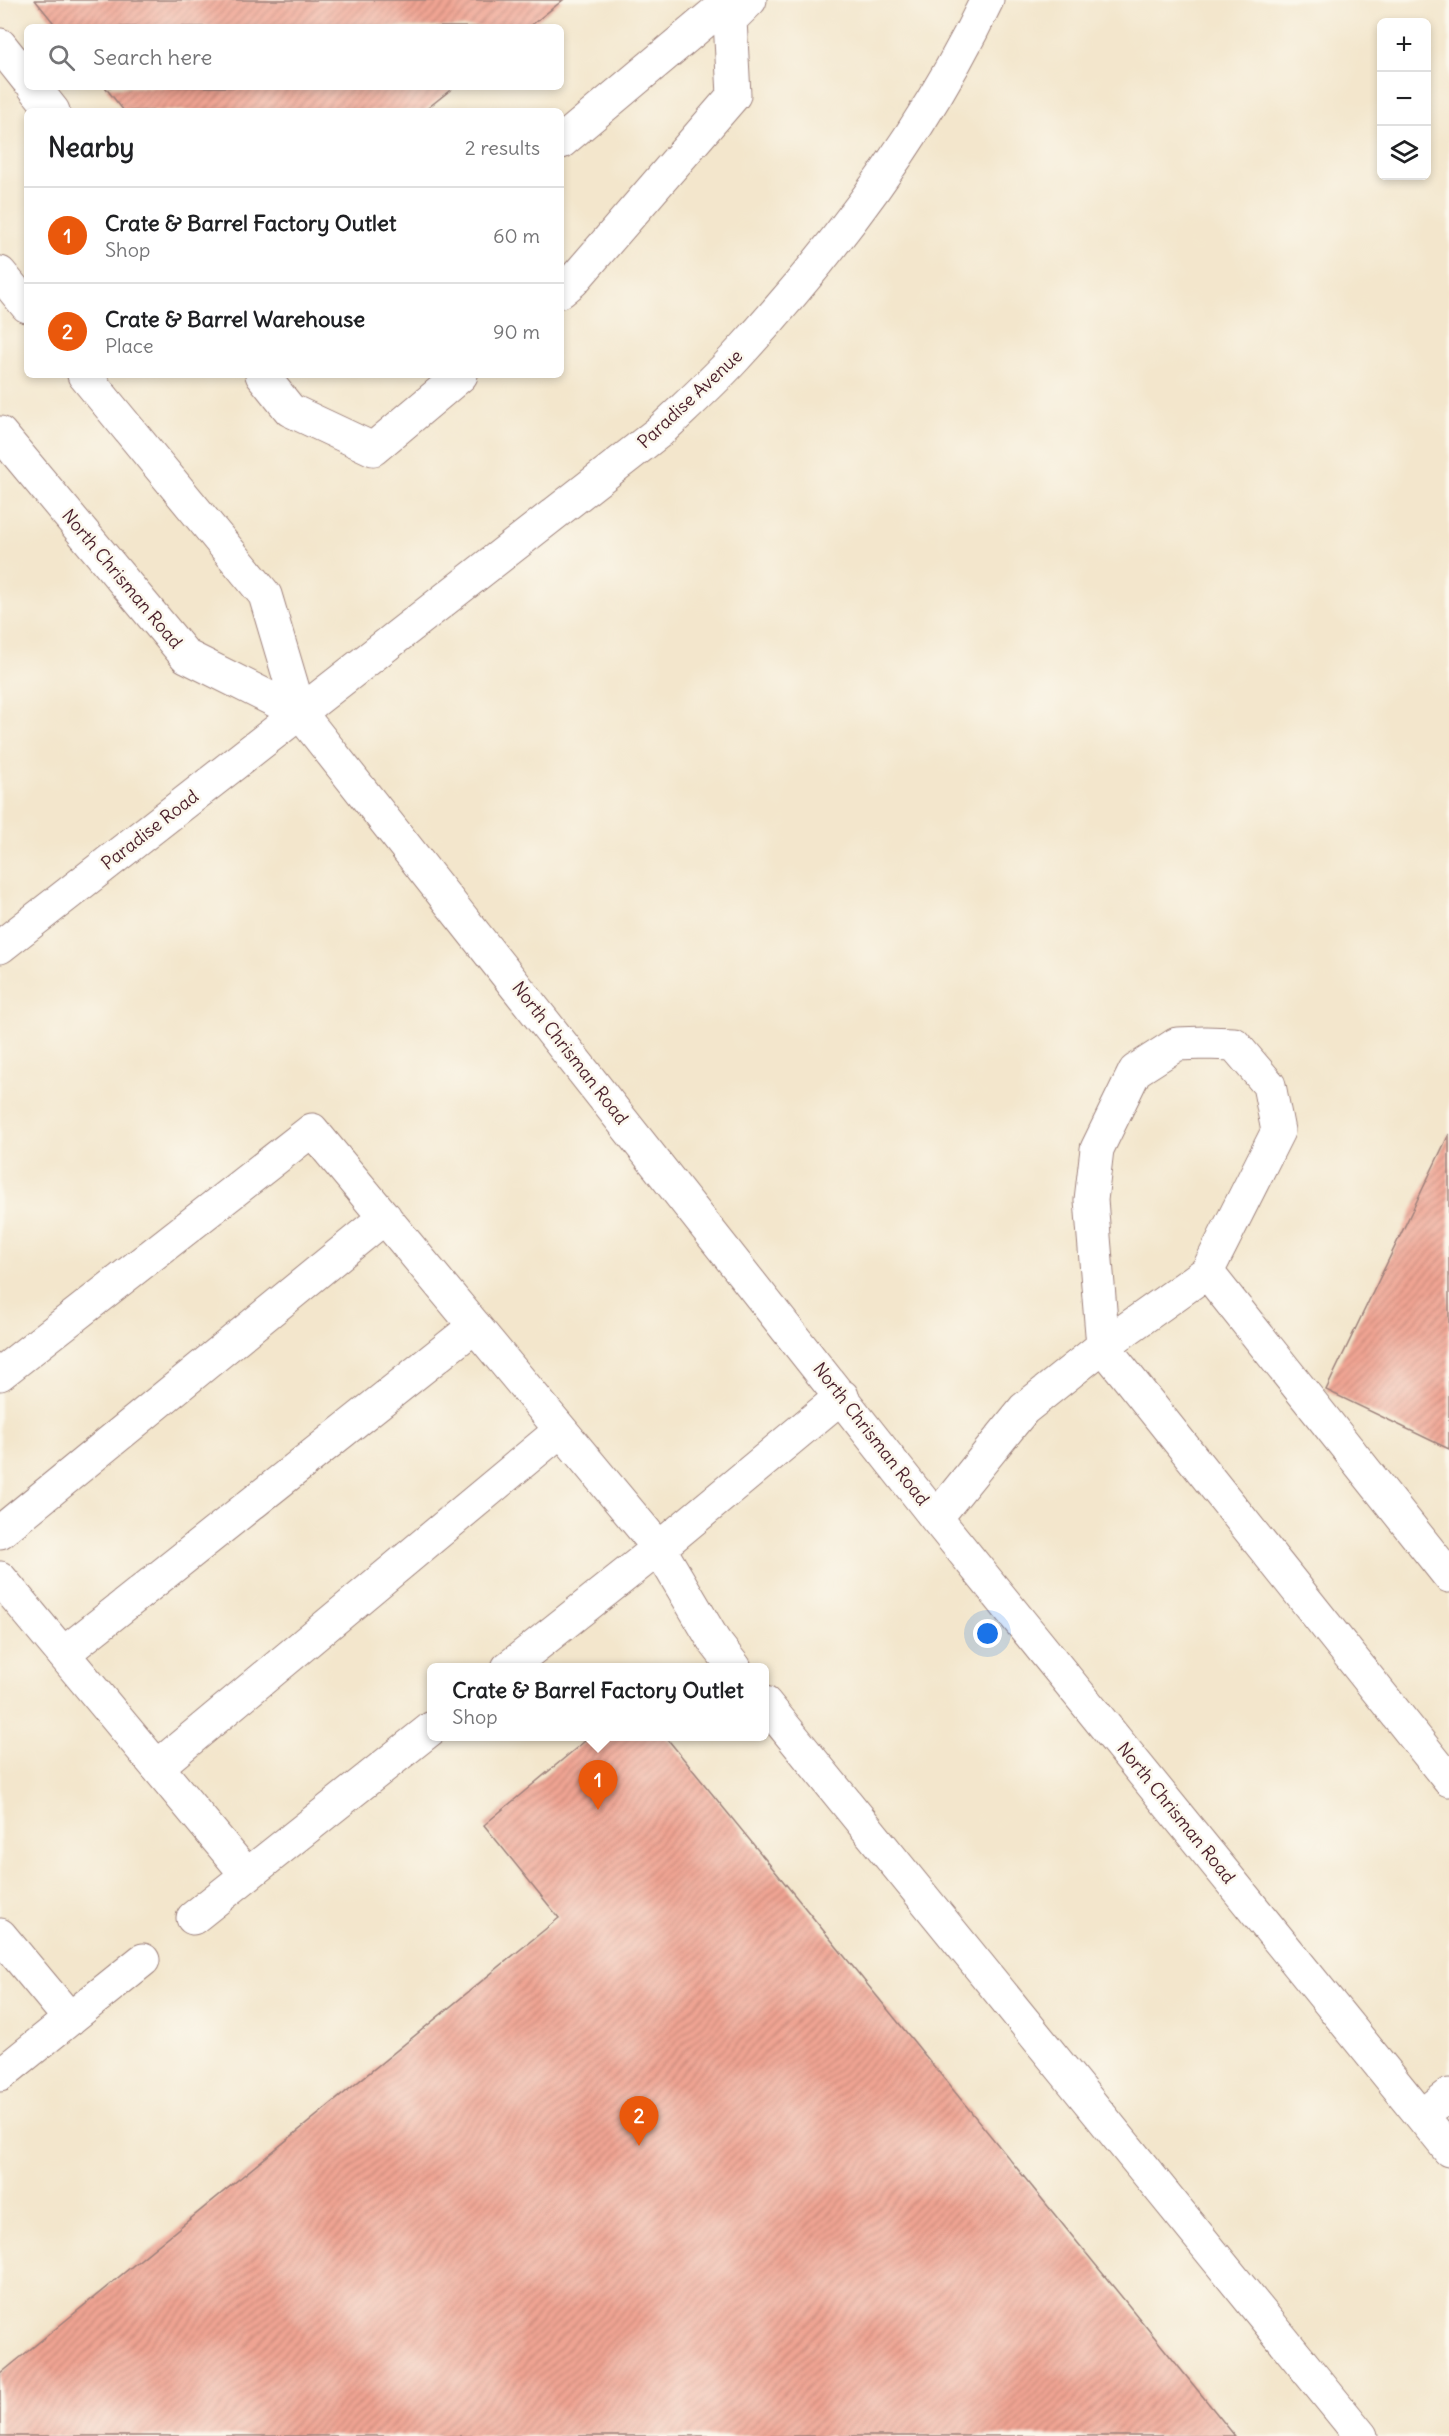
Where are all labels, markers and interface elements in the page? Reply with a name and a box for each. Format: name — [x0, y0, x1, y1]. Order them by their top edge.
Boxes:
map controls — [1377, 18, 1431, 180]
button: + — [1377, 18, 1431, 72]
search box — [24, 24, 564, 90]
icon: search — [45, 41, 78, 74]
text: Search here — [93, 43, 212, 71]
button: − — [1377, 72, 1431, 126]
button: layers — [1377, 126, 1431, 180]
text: Nearby — [48, 131, 134, 164]
text: 2 results — [465, 135, 540, 160]
text: Crate & Barrel Factory Outlet — [105, 209, 396, 237]
text: 1 — [64, 223, 71, 248]
text: 60 m — [493, 223, 540, 248]
text: Shop — [105, 237, 150, 262]
text: Crate & Barrel Warehouse — [105, 305, 365, 333]
text: 2 — [62, 319, 73, 344]
text: 90 m — [493, 319, 540, 344]
text: Place — [105, 333, 153, 358]
street label: Paradise Avenue — [632, 344, 747, 453]
street label: North Chrisman Road — [57, 504, 188, 654]
street label: Paradise Road — [97, 784, 203, 875]
street label: North Chrisman Road — [507, 977, 634, 1129]
street label: North Chrisman Road — [808, 1358, 935, 1510]
your location — [973, 1619, 1002, 1648]
popup — [427, 1663, 769, 1741]
text: Crate & Barrel Factory Outlet — [452, 1676, 744, 1704]
text: Shop — [452, 1704, 498, 1729]
street label: North Chrisman Road — [1112, 1737, 1241, 1888]
pin: 1 — [578, 1760, 618, 1810]
pin: 2 — [620, 2096, 658, 2146]

